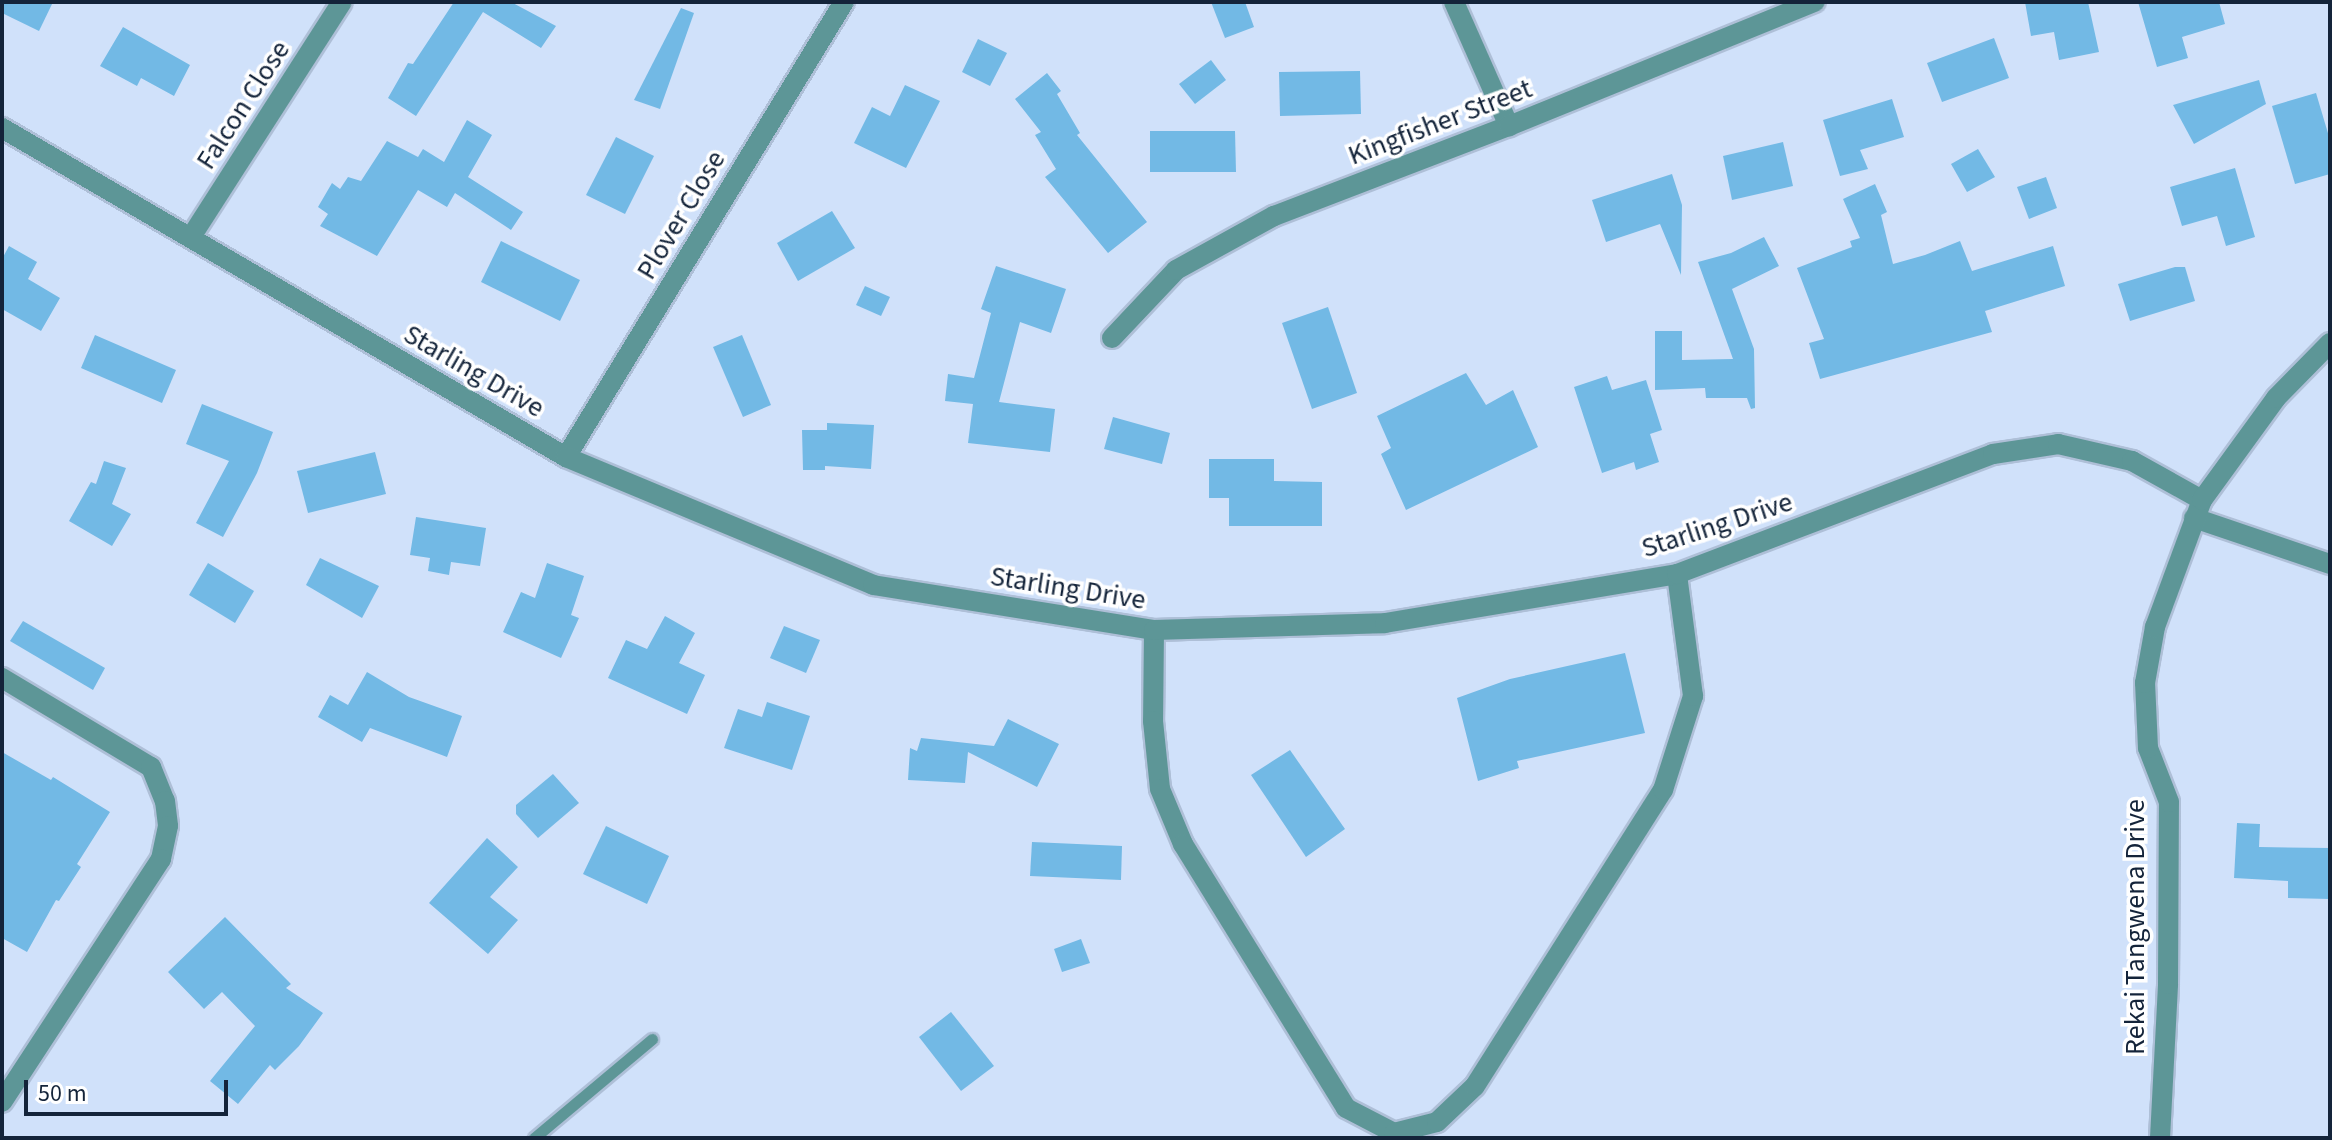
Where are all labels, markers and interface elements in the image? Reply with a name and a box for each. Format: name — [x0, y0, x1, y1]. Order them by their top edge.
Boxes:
street label: Falcon Close — [189, 35, 297, 175]
street label: Kingfisher Street — [1343, 72, 1537, 172]
street label: Plover Close — [629, 145, 733, 285]
street label: Starling Drive — [398, 317, 550, 425]
street label: Starling Drive — [1637, 485, 1797, 565]
street label: Starling Drive — [988, 559, 1148, 617]
street label: Rekai Tangwena Drive — [2118, 799, 2152, 1055]
scale bar — [28, 1064, 232, 1114]
text: 50 m — [38, 1076, 87, 1111]

